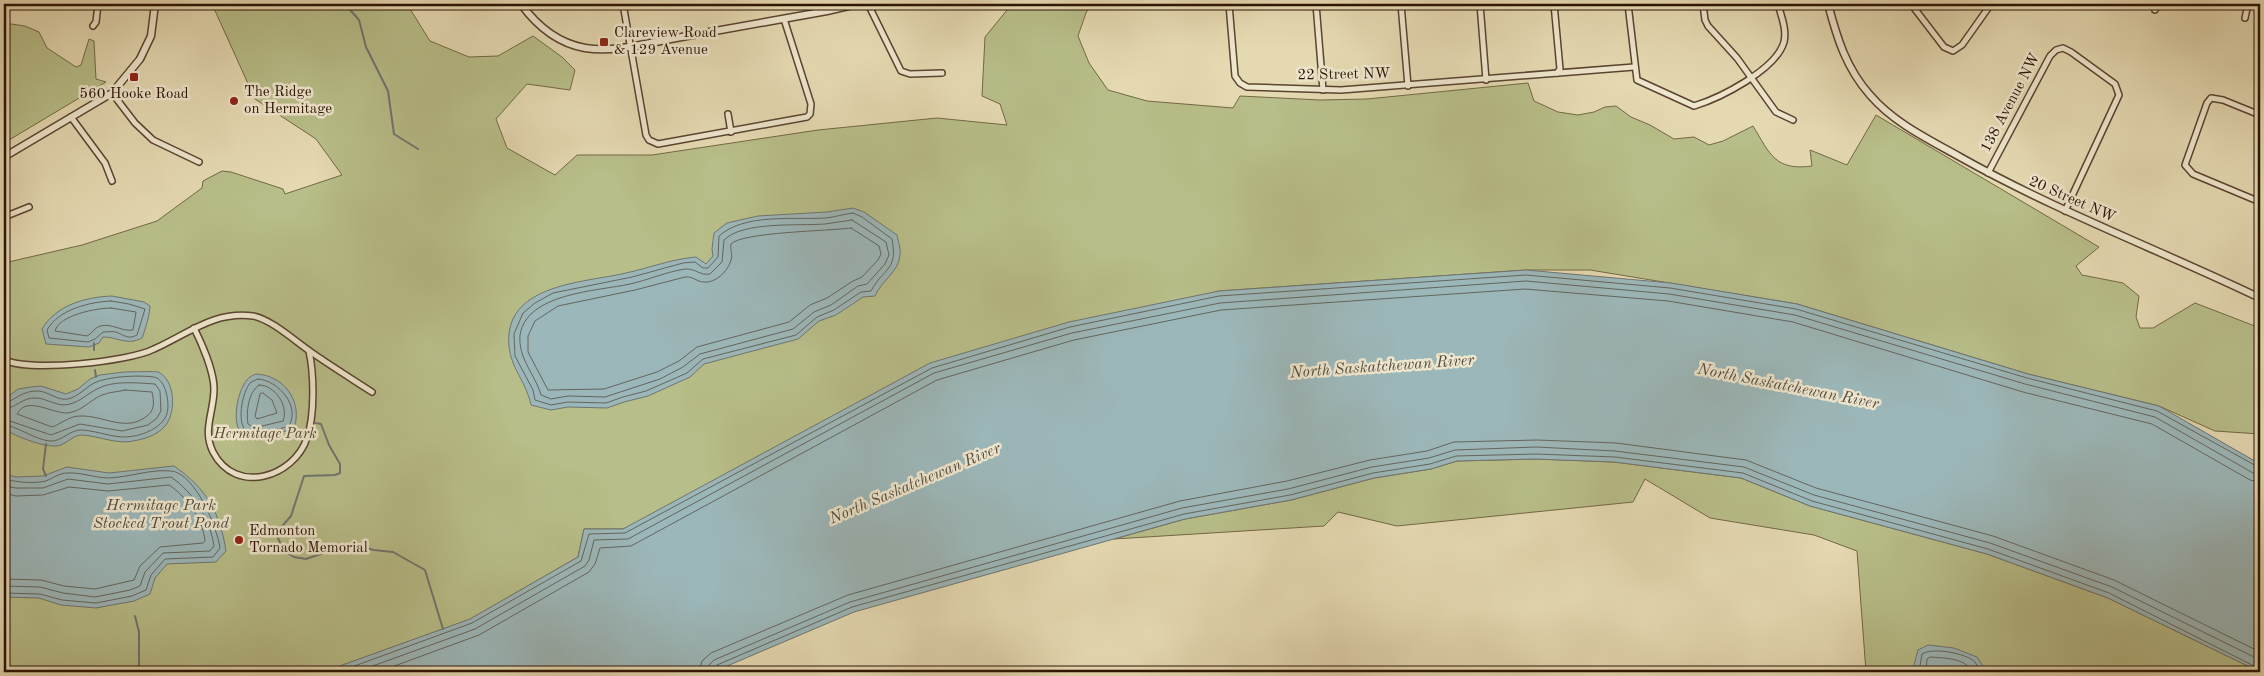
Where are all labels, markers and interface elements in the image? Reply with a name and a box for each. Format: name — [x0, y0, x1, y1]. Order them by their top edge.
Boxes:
place label: Clareview Road & 129 Avenue — [614, 26, 717, 58]
marker: Clareview Road & 129 Avenue — [598, 36, 610, 48]
street label: 138 Avenue NW — [1979, 51, 2043, 155]
street label: 22 Street NW — [1297, 67, 1391, 83]
marker: 560 Hooke Road — [128, 71, 140, 83]
place label: The Ridge on Hermitage — [244, 85, 332, 117]
place label: 560 Hooke Road — [79, 87, 189, 102]
marker: The Ridge on Hermitage — [228, 95, 240, 107]
street label: 20 Street NW — [2026, 174, 2118, 226]
water label: North Saskatchewan River — [1288, 353, 1476, 381]
water label: North Saskatchewan River — [1695, 361, 1881, 413]
park label: Hermitage Park — [212, 427, 317, 442]
water label: North Saskatchewan River — [826, 440, 1004, 528]
water label: Hermitage Park Stocked Trout Pond — [93, 498, 230, 532]
place label: Edmonton Tornado Memorial — [249, 524, 368, 556]
marker: Edmonton Tornado Memorial — [233, 534, 245, 546]

